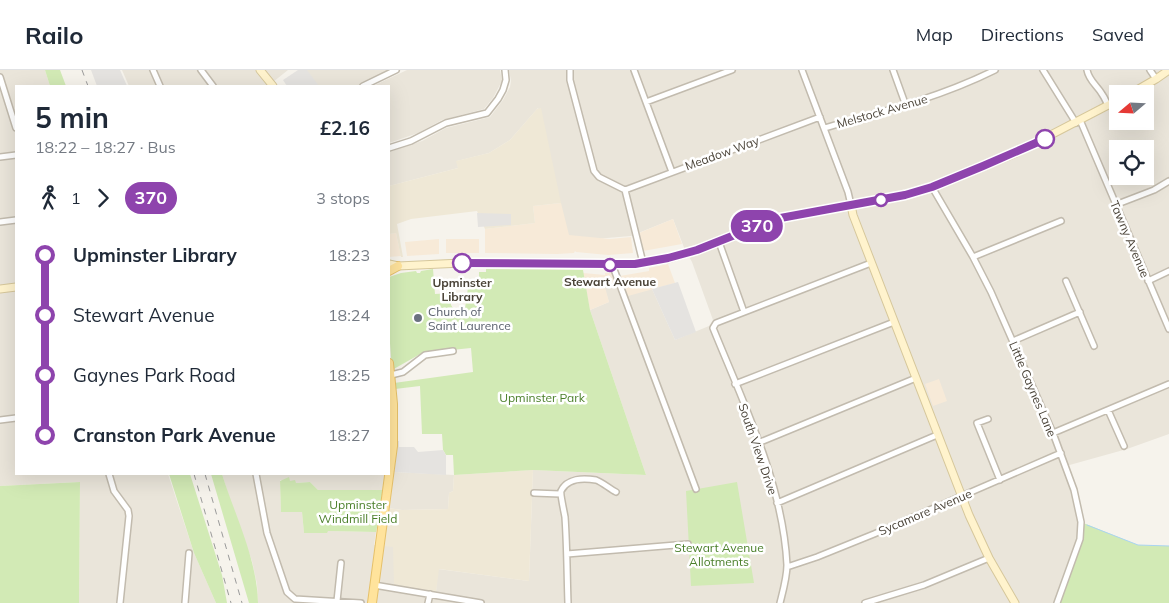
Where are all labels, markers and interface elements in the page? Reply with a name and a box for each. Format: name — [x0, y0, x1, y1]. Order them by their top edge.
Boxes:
text: Railo — [25, 20, 83, 50]
text: Map — [916, 23, 953, 46]
text: Directions — [981, 23, 1064, 46]
text: Saved — [1092, 23, 1144, 46]
north arrow — [1109, 85, 1154, 130]
map controls — [1109, 85, 1154, 185]
street label: Melstock Avenue — [835, 91, 929, 131]
text: 5 min — [35, 100, 109, 135]
text: £2.16 — [320, 116, 370, 140]
unlabelled marker — [1035, 129, 1055, 149]
street label: Meadow Way — [683, 132, 762, 173]
text: 18:22 – 18:27 · Bus — [35, 137, 176, 157]
button: locate — [1109, 140, 1154, 185]
icon: walk — [35, 184, 63, 212]
icon: forward — [89, 184, 117, 212]
text: 370 — [135, 186, 167, 209]
text: 1 — [71, 188, 81, 208]
text: 3 stops — [316, 188, 370, 208]
unlabelled marker — [874, 193, 888, 207]
street label: Tawny Avenue — [1107, 198, 1153, 280]
line badge: 370 — [728, 210, 786, 242]
text: 370 — [741, 214, 773, 237]
text: Upminster Library — [73, 243, 237, 267]
text: 18:23 — [328, 245, 370, 265]
marker: Upminster Library — [452, 253, 472, 273]
marker: Stewart Avenue — [603, 258, 617, 272]
place label: Stewart Avenue — [564, 274, 656, 289]
place label: Upminster Library — [432, 275, 492, 304]
text: Stewart Avenue — [73, 303, 214, 327]
place label: Church of Saint Laurence — [428, 304, 511, 333]
text: 18:24 — [328, 305, 370, 325]
marker: Church of Saint Laurence — [412, 312, 424, 324]
street label: Little Gaynes Lane — [1006, 339, 1060, 439]
text: Gaynes Park Road — [73, 363, 236, 387]
text: 18:25 — [328, 365, 370, 385]
park label: Upminster Park — [499, 390, 586, 405]
street label: South View Drive — [735, 401, 781, 497]
text: Cranston Park Avenue — [73, 423, 276, 447]
text: 18:27 — [328, 425, 370, 445]
street label: Sycamore Avenue — [876, 486, 974, 538]
park label: Upminster Windmill Field — [319, 497, 397, 526]
park label: Stewart Avenue Allotments — [674, 540, 764, 569]

